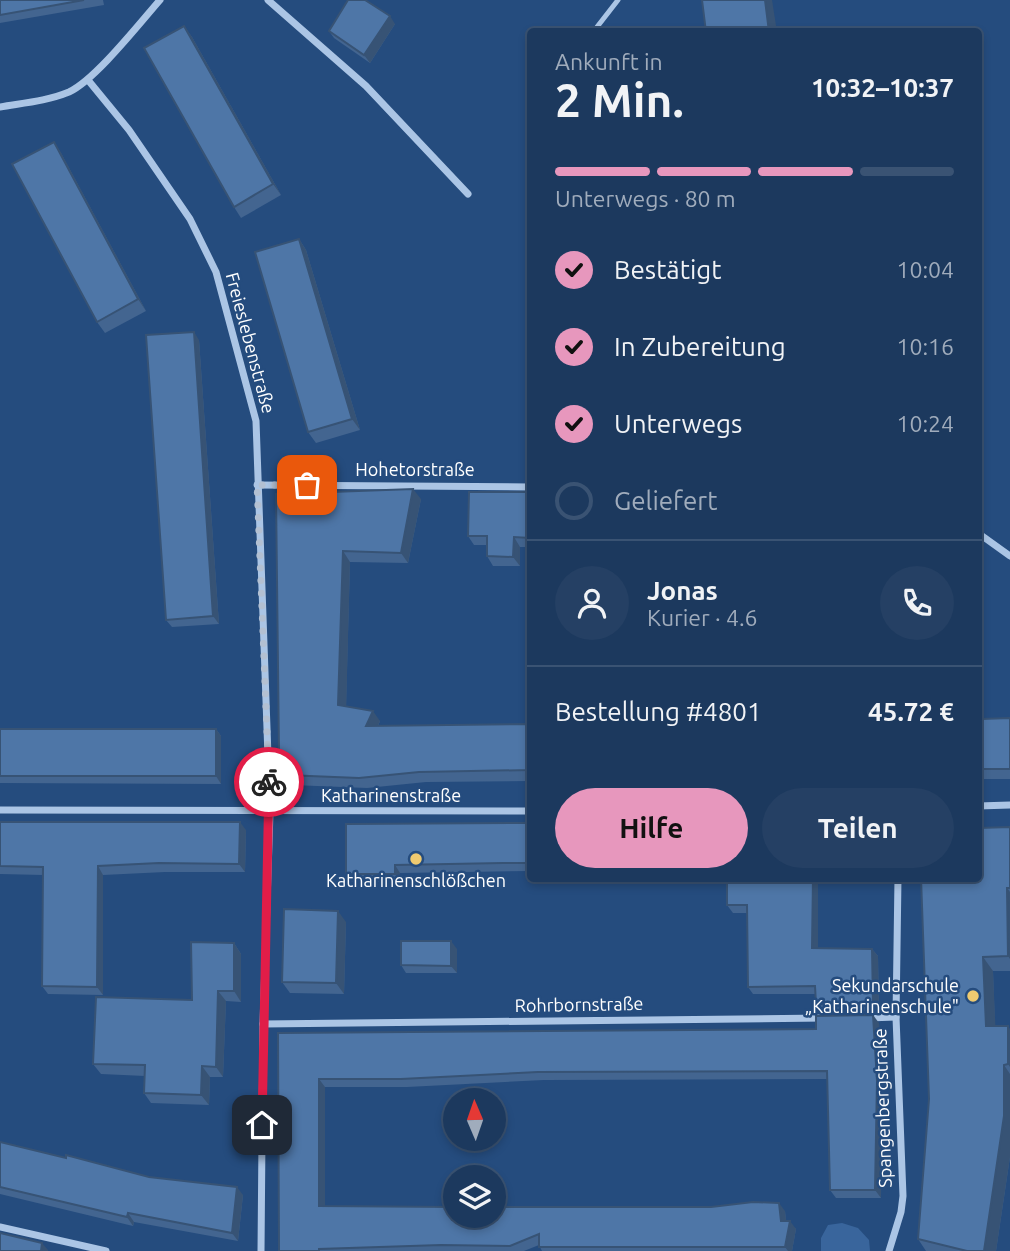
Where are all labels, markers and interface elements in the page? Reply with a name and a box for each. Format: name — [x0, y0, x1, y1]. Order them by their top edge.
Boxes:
text: Ankunft in — [555, 49, 663, 74]
text: 10:32–10:37 — [811, 73, 954, 102]
text: 2 Min. — [555, 74, 684, 126]
text: Unterwegs · 80 m — [555, 186, 736, 211]
icon: check — [555, 251, 593, 289]
text: Bestätigt — [614, 255, 721, 284]
text: 10:04 — [896, 257, 954, 282]
street label: Freieslebenstraße — [223, 270, 279, 415]
icon: check — [555, 328, 593, 366]
text: In Zubereitung — [614, 332, 786, 361]
text: 10:16 — [896, 334, 954, 359]
icon: check — [555, 405, 593, 443]
text: Unterwegs — [614, 409, 742, 438]
text: 10:24 — [896, 411, 954, 436]
pin — [277, 455, 337, 515]
street label: Hohetorstraße — [355, 459, 475, 479]
icon: bag — [288, 466, 326, 504]
text: Geliefert — [614, 486, 717, 515]
button: person — [555, 566, 629, 640]
button: phone — [880, 566, 954, 640]
text: Jonas — [647, 576, 718, 605]
text: Kurier · 4.6 — [647, 605, 758, 630]
text: Bestellung #4801 — [555, 697, 762, 726]
text: 45.72 € — [868, 697, 954, 726]
courier — [234, 747, 304, 817]
icon: bike — [250, 763, 288, 801]
street label: Katharinenstraße — [321, 785, 461, 805]
button: Hilfe — [555, 788, 748, 868]
button: Teilen — [762, 788, 954, 868]
marker: Katharinenschlößchen — [408, 851, 424, 867]
place label: Katharinenschlößchen — [326, 870, 506, 890]
place label: Sekundarschule „Katharinenschule" — [805, 975, 959, 1016]
marker: Sekundarschule „Katharinenschule" — [965, 988, 981, 1004]
street label: Rohrbornstraße — [514, 993, 643, 1015]
street label: Spangenbergstraße — [869, 1028, 895, 1188]
north arrow — [443, 1088, 506, 1152]
map controls — [443, 1088, 506, 1228]
pin — [232, 1095, 292, 1155]
icon: home — [243, 1106, 281, 1144]
button: layers — [443, 1165, 506, 1228]

